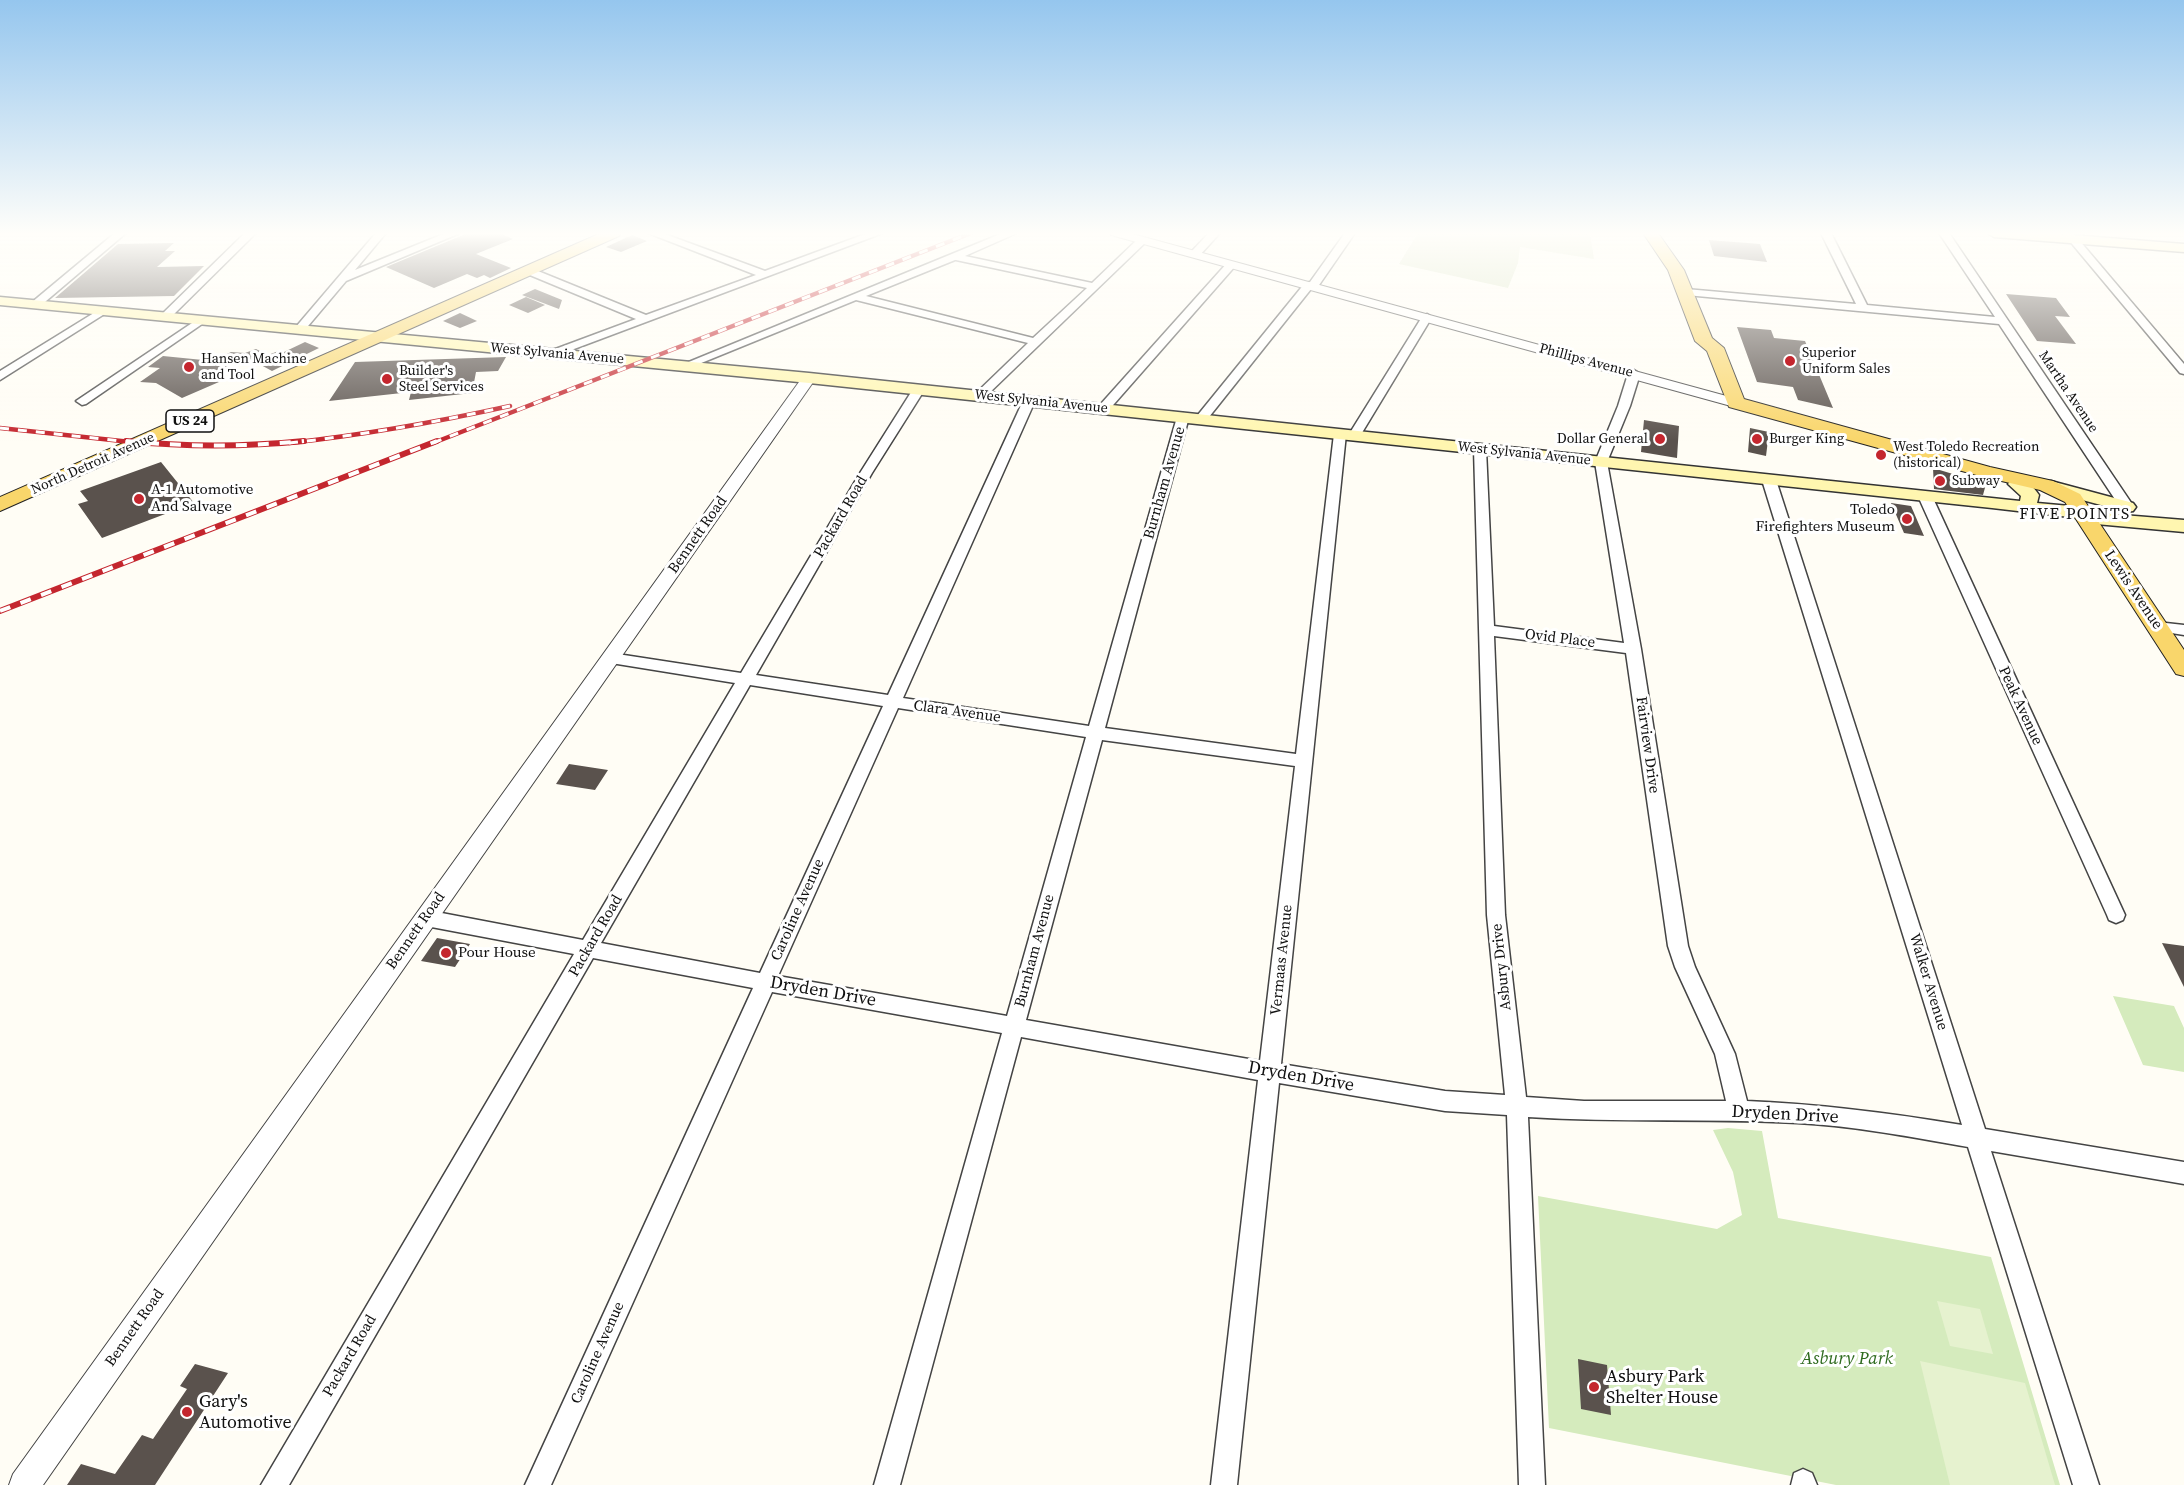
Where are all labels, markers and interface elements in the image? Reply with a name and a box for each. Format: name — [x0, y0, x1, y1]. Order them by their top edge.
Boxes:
street label: West Sylvania Avenue — [489, 340, 625, 368]
street label: Phillips Avenue — [1537, 340, 1635, 382]
place label: Superior Uniform Sales — [1802, 345, 1890, 378]
street label: Martha Avenue — [2035, 348, 2101, 436]
place label: Hansen Machine and Tool — [201, 351, 307, 384]
marker: Superior Uniform Sales — [1783, 354, 1797, 368]
marker: Hansen Machine and Tool — [182, 360, 196, 374]
place label: Builder's Steel Services — [399, 363, 484, 396]
marker: Builder's Steel Services — [380, 372, 394, 386]
street label: West Sylvania Avenue — [973, 387, 1109, 417]
road number: US 24 — [166, 410, 214, 432]
street label: Burnham Avenue — [1140, 425, 1190, 541]
street label: North Detroit Avenue — [29, 429, 157, 499]
place label: Dollar General — [1557, 431, 1648, 447]
place label: Burger King — [1769, 431, 1844, 447]
marker: Dollar General — [1653, 432, 1667, 446]
marker: Burger King — [1750, 432, 1764, 446]
street label: West Sylvania Avenue — [1456, 439, 1592, 469]
place label: West Toledo Recreation (historical) — [1893, 439, 2039, 472]
marker: West Toledo Recreation (historical) — [1874, 448, 1888, 462]
street label: Packard Road — [810, 473, 872, 561]
place label: Subway — [1952, 473, 2000, 489]
marker: Subway — [1933, 474, 1947, 488]
place label: A-1 Automotive And Salvage — [151, 481, 253, 516]
marker: A-1 Automotive And Salvage — [132, 492, 146, 506]
street label: Bennett Road — [665, 493, 731, 577]
place label: Toledo Firefighters Museum — [1756, 501, 1895, 536]
district label: FIVE POINTS — [2019, 505, 2131, 525]
marker: Toledo Firefighters Museum — [1900, 512, 1914, 526]
street label: Lewis Avenue — [2100, 547, 2166, 633]
street label: Ovid Place — [1524, 626, 1596, 652]
street label: Peak Avenue — [1994, 664, 2046, 748]
street label: Fairview Drive — [1631, 696, 1663, 794]
street label: Clara Avenue — [912, 697, 1002, 727]
street label: Caroline Avenue — [767, 856, 829, 964]
street label: Bennett Road — [383, 889, 449, 973]
street label: Packard Road — [565, 892, 627, 980]
street label: Burnham Avenue — [1011, 893, 1059, 1009]
street label: Vermaas Avenue — [1267, 904, 1297, 1016]
street label: Asbury Drive — [1488, 923, 1516, 1011]
street label: Walker Avenue — [1905, 931, 1951, 1033]
place label: Pour House — [458, 944, 536, 962]
marker: Pour House — [439, 946, 453, 960]
street label: Dryden Drive — [768, 972, 878, 1012]
street label: Dryden Drive — [1246, 1057, 1356, 1097]
street label: Dryden Drive — [1731, 1101, 1839, 1129]
street label: Bennett Road — [102, 1286, 168, 1370]
street label: Caroline Avenue — [567, 1299, 629, 1407]
street label: Packard Road — [319, 1312, 381, 1400]
park label: Asbury Park — [1801, 1348, 1893, 1370]
place label: Asbury Park Shelter House — [1606, 1366, 1718, 1408]
marker: Asbury Park Shelter House — [1587, 1380, 1601, 1394]
place label: Gary's Automotive — [199, 1391, 292, 1434]
marker: Gary's Automotive — [180, 1405, 194, 1419]

